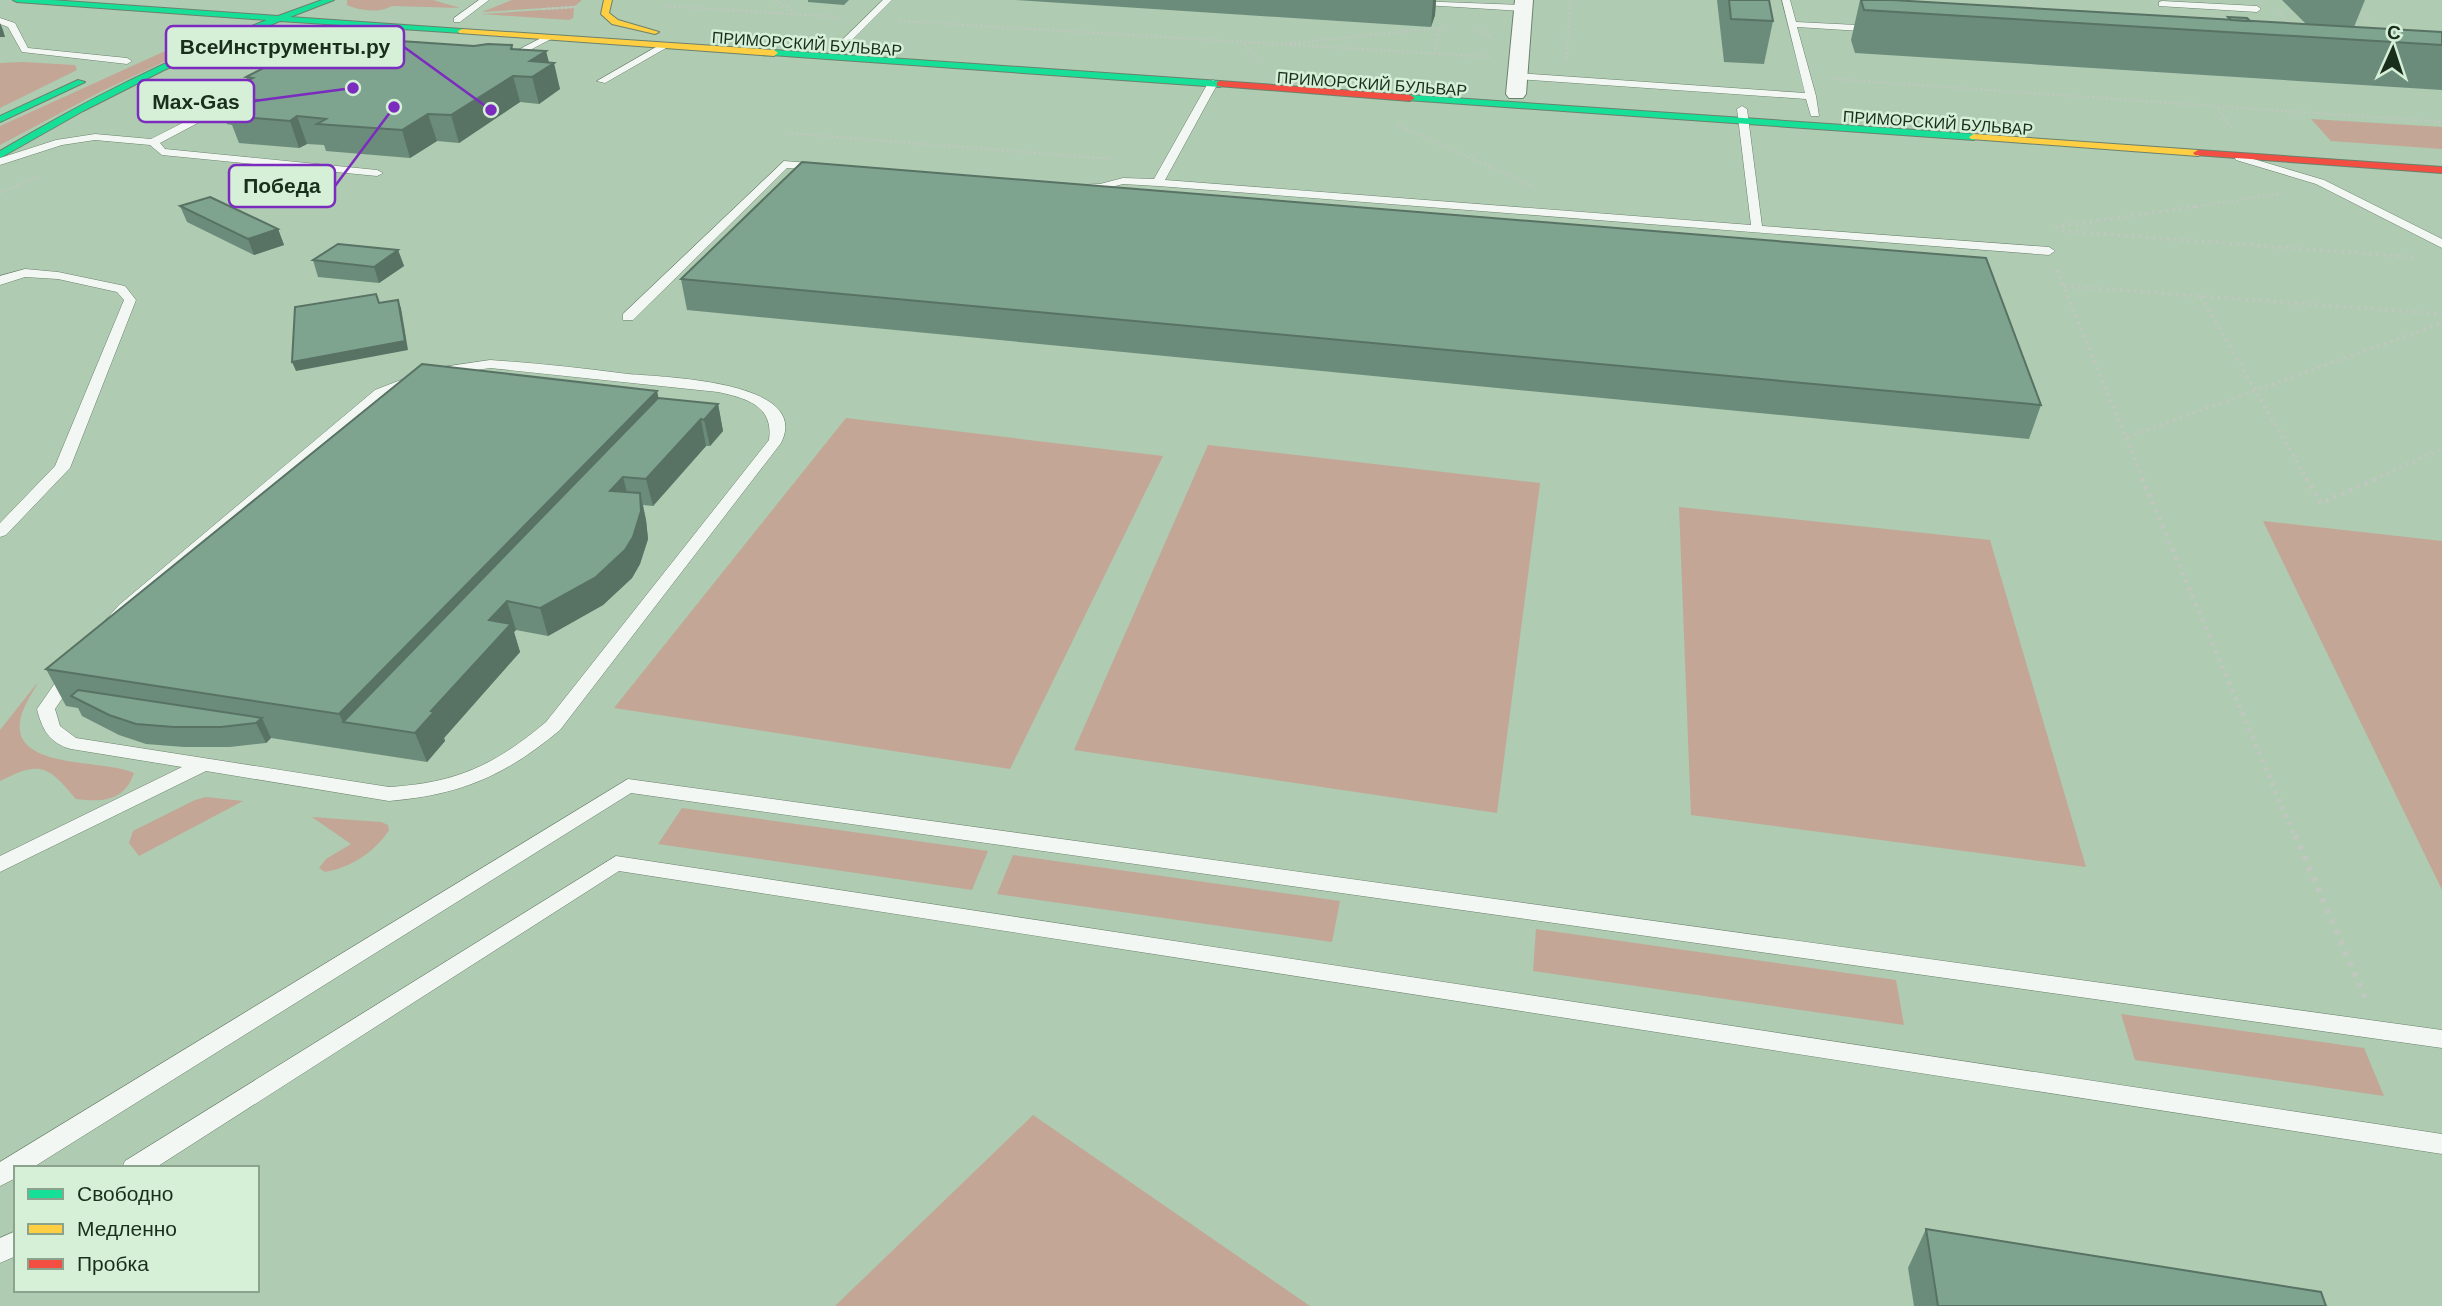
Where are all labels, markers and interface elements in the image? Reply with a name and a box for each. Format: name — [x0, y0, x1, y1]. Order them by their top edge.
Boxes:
north arrow — [2358, 14, 2428, 84]
text: С — [2386, 22, 2402, 43]
callout: ВсеИнструменты.ру — [166, 26, 404, 68]
street label: ПРИМОРСКИЙ БУЛЬВАР — [711, 28, 903, 59]
text: ВсеИнструменты.ру — [180, 35, 391, 58]
street label: ПРИМОРСКИЙ БУЛЬВАР — [1276, 68, 1468, 99]
callout: Max-Gas — [138, 80, 254, 122]
text: Max-Gas — [152, 90, 240, 113]
street label: ПРИМОРСКИЙ БУЛЬВАР — [1842, 107, 2034, 138]
callout: Победа — [229, 165, 335, 207]
text: Победа — [243, 174, 321, 197]
legend — [14, 1166, 259, 1292]
text: Свободно — [77, 1182, 174, 1205]
text: Медленно — [77, 1217, 177, 1240]
text: Пробка — [77, 1252, 149, 1275]

